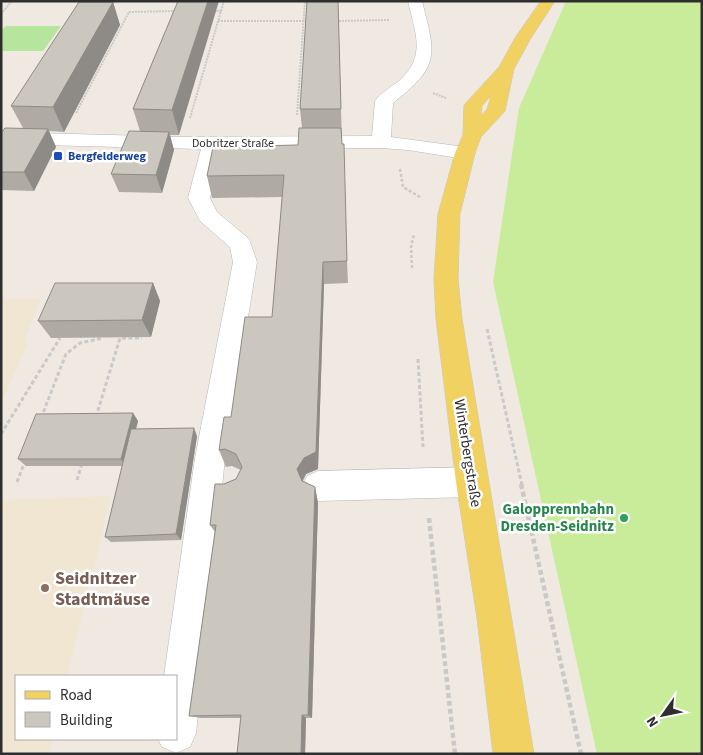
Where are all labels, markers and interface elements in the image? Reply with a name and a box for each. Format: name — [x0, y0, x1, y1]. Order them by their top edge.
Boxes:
street label: Dobritzer Straße — [192, 135, 274, 152]
place label: Bergfelderweg — [68, 148, 146, 165]
marker: Bergfelderweg — [52, 150, 64, 162]
street label: Winterbergstraße — [449, 398, 486, 509]
place label: Galopprennbahn Dresden-Seidnitz — [501, 499, 614, 537]
marker: Galopprennbahn Dresden-Seidnitz — [618, 512, 630, 524]
place label: Seidnitzer Stadtmäuse — [55, 566, 150, 612]
marker: Seidnitzer Stadtmäuse — [39, 582, 51, 594]
legend — [15, 675, 178, 740]
text: Road — [60, 685, 92, 706]
north arrow — [638, 690, 688, 740]
text: Building — [60, 710, 113, 731]
text: N — [642, 712, 664, 731]

